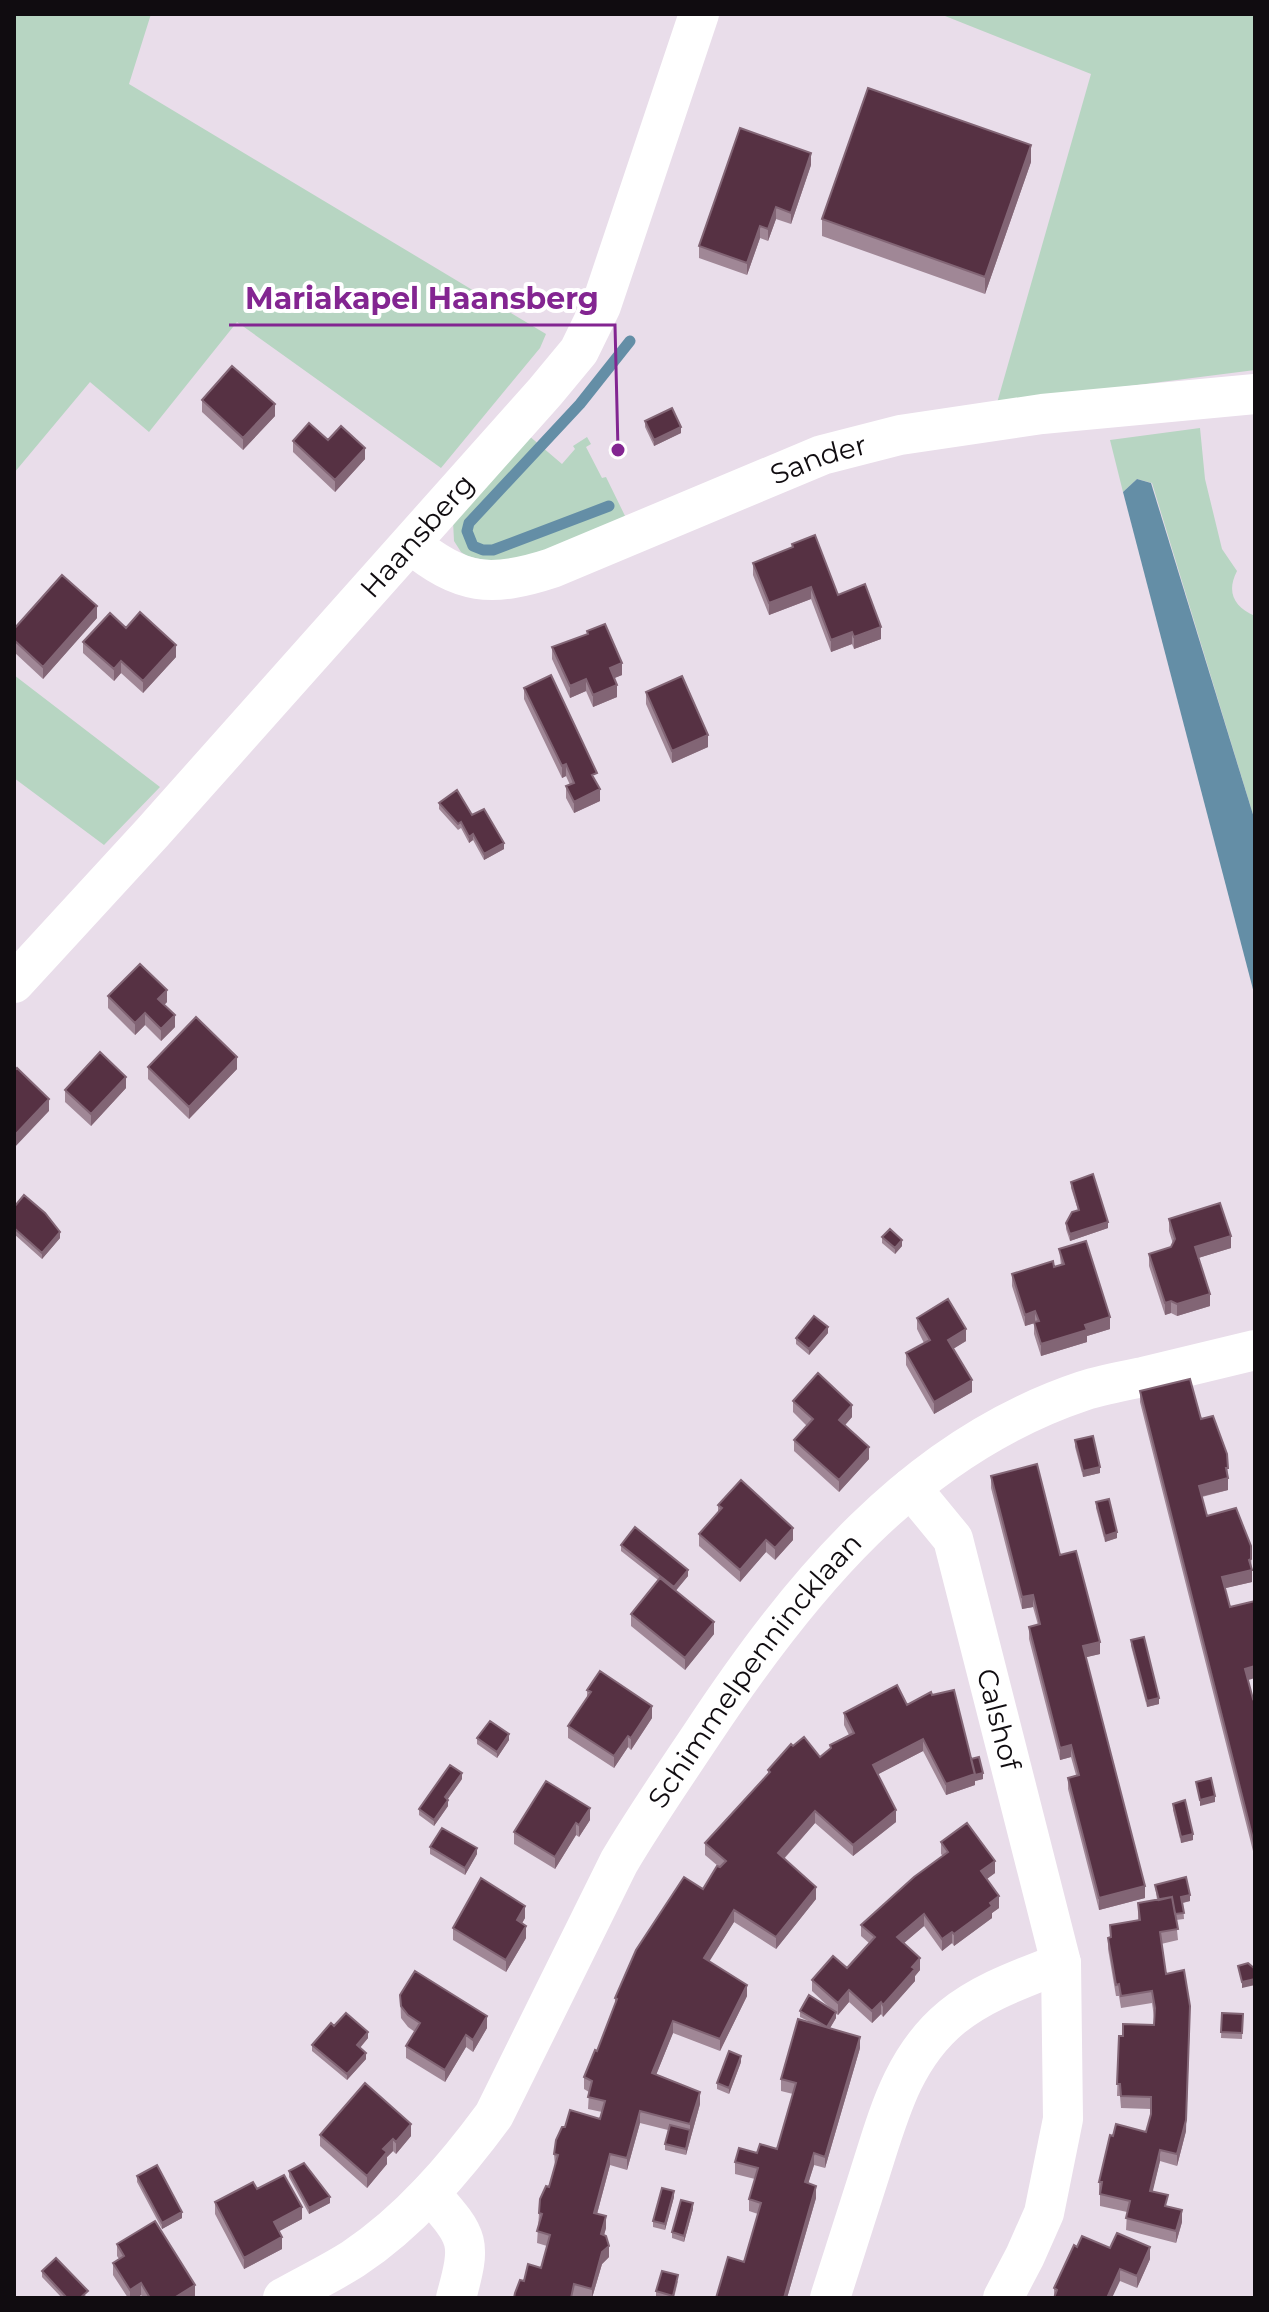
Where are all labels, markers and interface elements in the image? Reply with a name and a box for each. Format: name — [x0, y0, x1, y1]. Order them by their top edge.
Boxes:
callout: Mariakapel Haansberg — [229, 271, 615, 325]
text: Mariakapel Haansberg — [245, 280, 599, 317]
street label: Sander — [765, 427, 870, 492]
street label: Haansberg — [353, 467, 481, 605]
street label: Schimmelpennincklaan — [641, 1526, 868, 1814]
street label: Calshof — [970, 1665, 1028, 1775]

